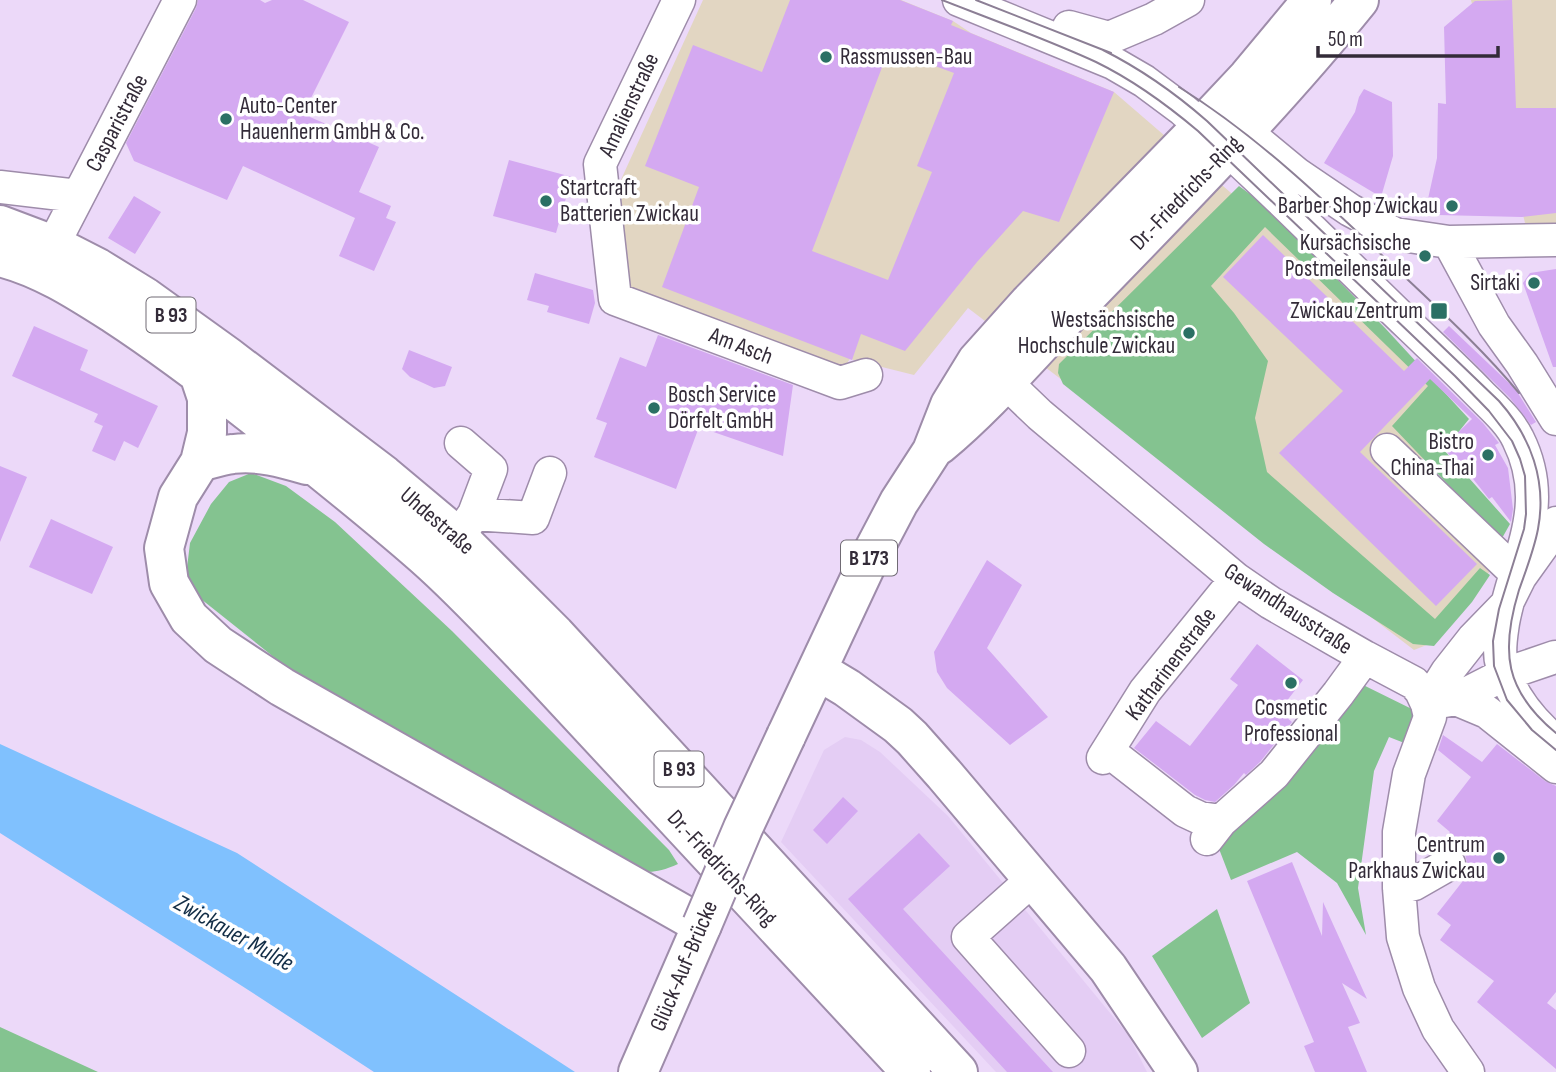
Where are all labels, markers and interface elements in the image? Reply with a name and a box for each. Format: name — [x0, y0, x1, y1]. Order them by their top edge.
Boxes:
scale bar — [1318, 14, 1498, 58]
text: 50 m — [1328, 27, 1363, 52]
place label: Rassmussen-Bau — [840, 43, 972, 71]
street label: Amalienstraße — [592, 49, 665, 162]
marker: Rassmussen-Bau — [818, 49, 834, 65]
street label: Casparistraße — [80, 69, 154, 177]
place label: Auto-Center Hauenherm GmbH & Co. — [239, 92, 424, 146]
marker: Auto-Center Hauenherm GmbH & Co. — [218, 111, 234, 127]
street label: Dr.-Friedrichs-Ring — [1124, 130, 1248, 256]
place label: Startcraft Batterien Zwickau — [560, 174, 699, 228]
place label: Barber Shop Zwickau — [1278, 192, 1438, 220]
marker: Startcraft Batterien Zwickau — [538, 193, 554, 209]
marker: Barber Shop Zwickau — [1444, 198, 1460, 214]
place label: Kursächsische Postmeilensäule — [1285, 229, 1411, 283]
marker: Kursächsische Postmeilensäule — [1417, 248, 1433, 264]
place label: Sirtaki — [1470, 269, 1520, 297]
marker: Sirtaki — [1526, 275, 1542, 291]
place label: Zwickau Zentrum — [1290, 297, 1423, 325]
road number: B 93 — [146, 298, 196, 332]
marker: Zwickau Zentrum — [1429, 301, 1449, 321]
place label: Westsächsische Hochschule Zwickau — [1018, 306, 1175, 360]
street label: Am Asch — [704, 321, 777, 371]
marker: Westsächsische Hochschule Zwickau — [1181, 325, 1197, 341]
place label: Bosch Service Dörfelt GmbH — [668, 381, 776, 435]
marker: Bosch Service Dörfelt GmbH — [646, 400, 662, 416]
place label: Bistro China-Thai — [1391, 428, 1474, 482]
marker: Bistro China-Thai — [1480, 447, 1496, 463]
street label: Uhdestraße — [394, 481, 480, 561]
road number: B 173 — [841, 540, 897, 576]
street label: Gewandhausstraße — [1219, 557, 1357, 661]
street label: Katharinenstraße — [1120, 602, 1222, 726]
marker: Cosmetic Professional — [1283, 675, 1299, 691]
place label: Cosmetic Professional — [1244, 694, 1338, 748]
road number: B 93 — [654, 752, 704, 786]
street label: Dr.-Friedrichs-Ring — [661, 804, 783, 932]
place label: Centrum Parkhaus Zwickau — [1348, 831, 1485, 885]
marker: Centrum Parkhaus Zwickau — [1491, 850, 1507, 866]
water label: Zwickauer Mulde — [168, 888, 299, 978]
street label: Glück-Auf-Brücke — [644, 897, 724, 1035]

